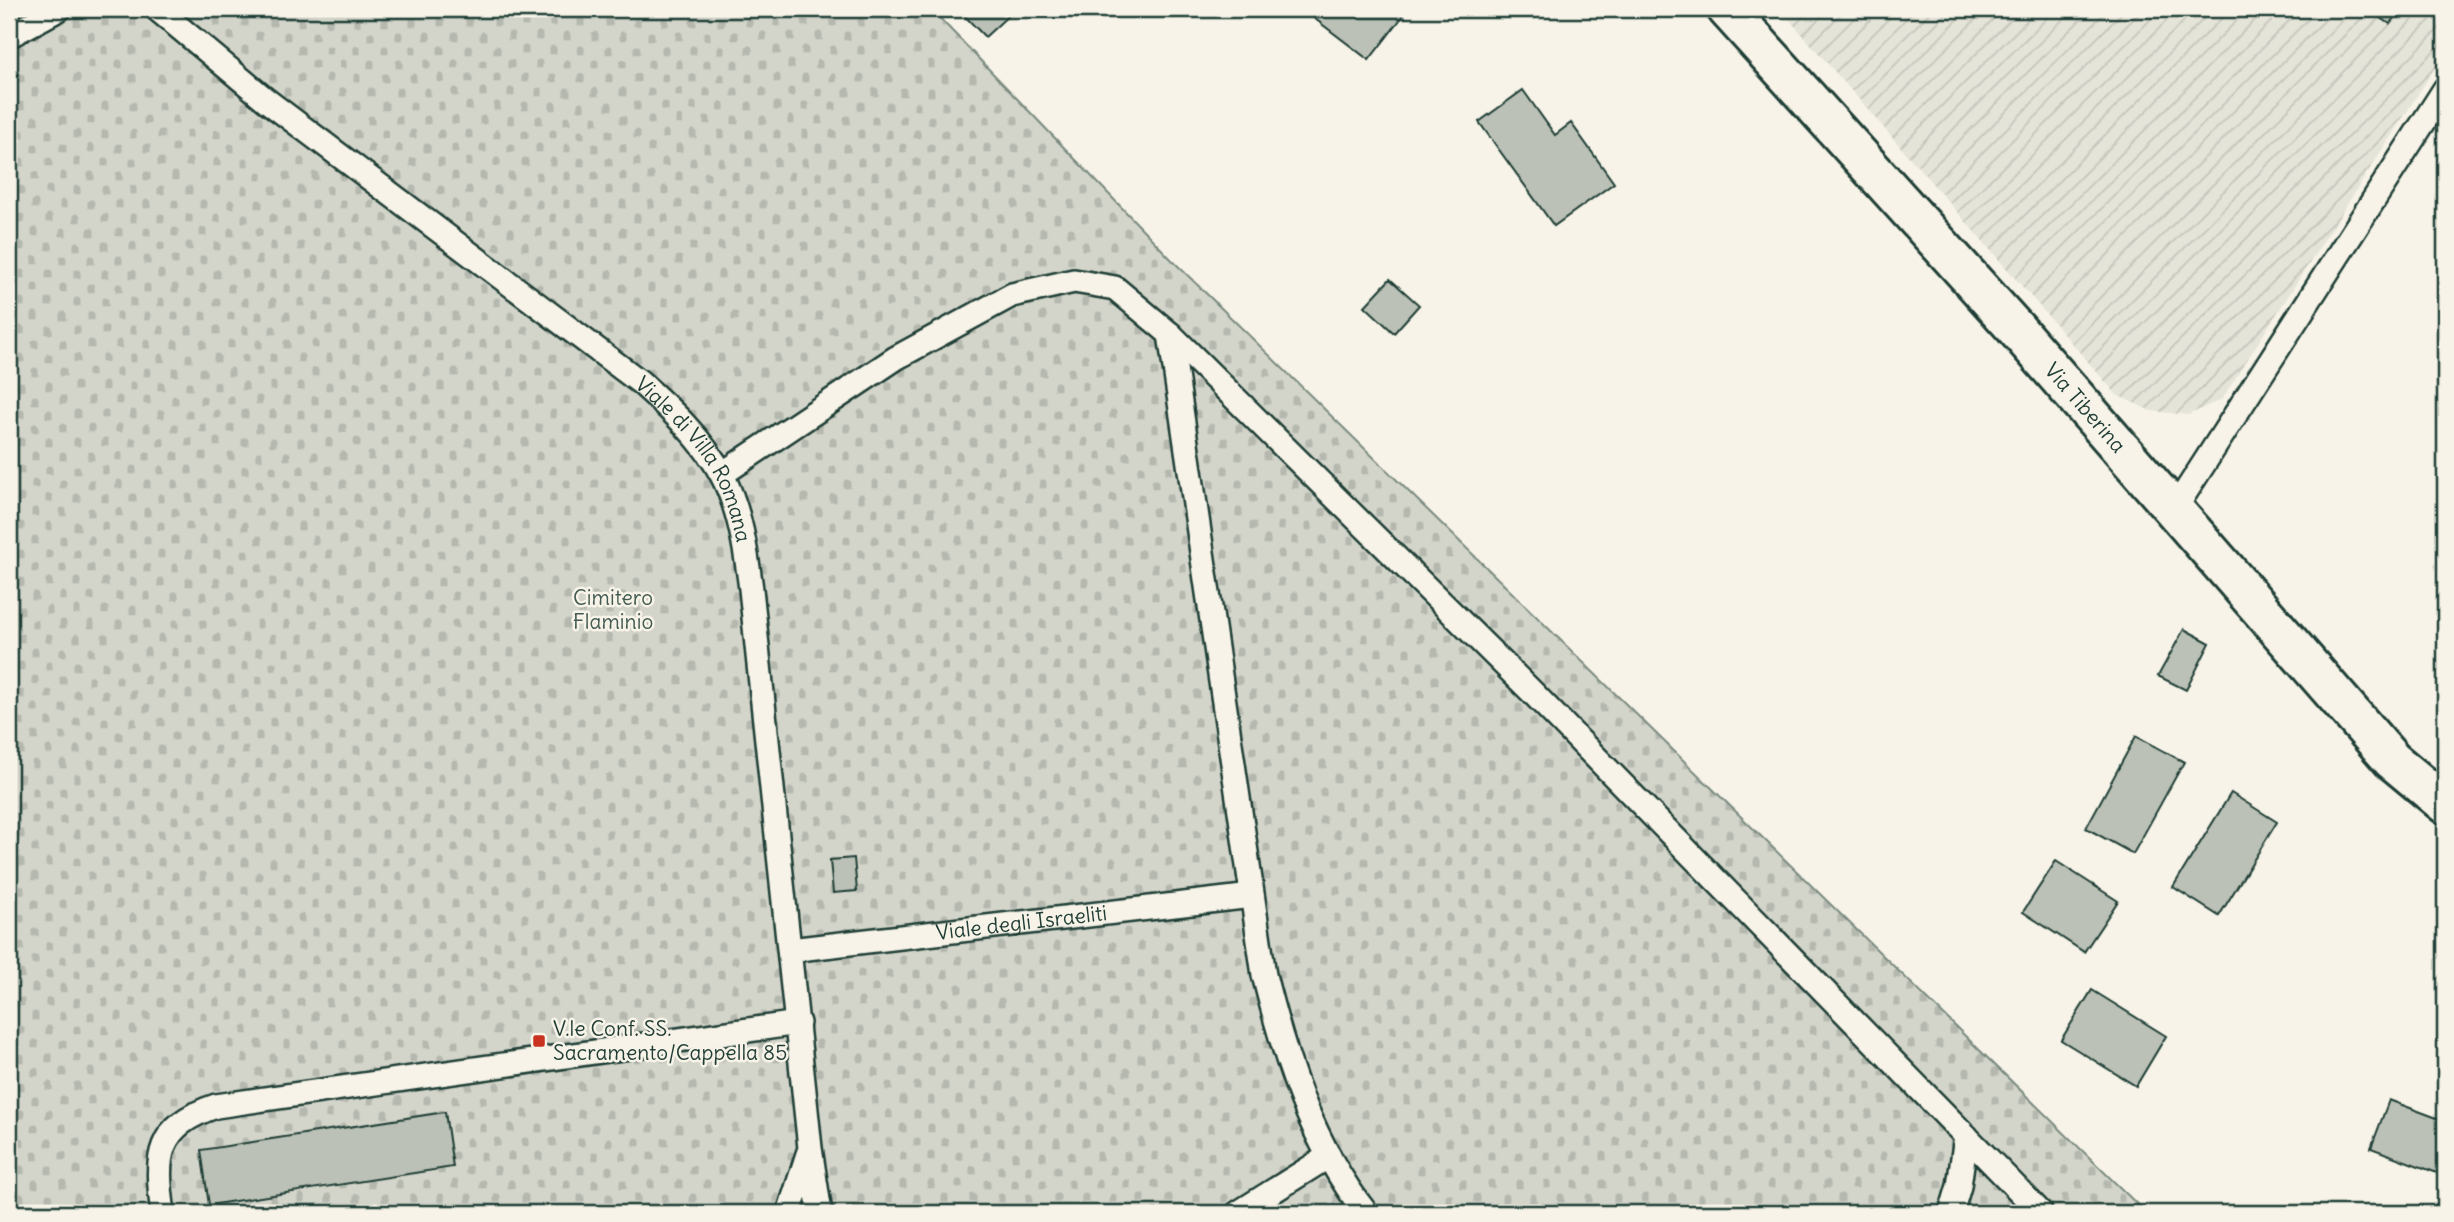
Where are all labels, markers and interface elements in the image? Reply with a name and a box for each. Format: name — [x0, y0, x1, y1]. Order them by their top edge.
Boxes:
street label: Via Tiberina — [2039, 357, 2132, 458]
street label: Viale di Villa Romana — [630, 370, 757, 544]
park label: Cimitero Flaminio — [573, 584, 653, 635]
street label: Viale degli Israeliti — [934, 899, 1108, 946]
place label: V.le Conf. SS. Sacramento/Cappella 85 — [553, 1015, 787, 1066]
marker: V.le Conf. SS. Sacramento/Cappella 85 — [531, 1033, 547, 1049]

